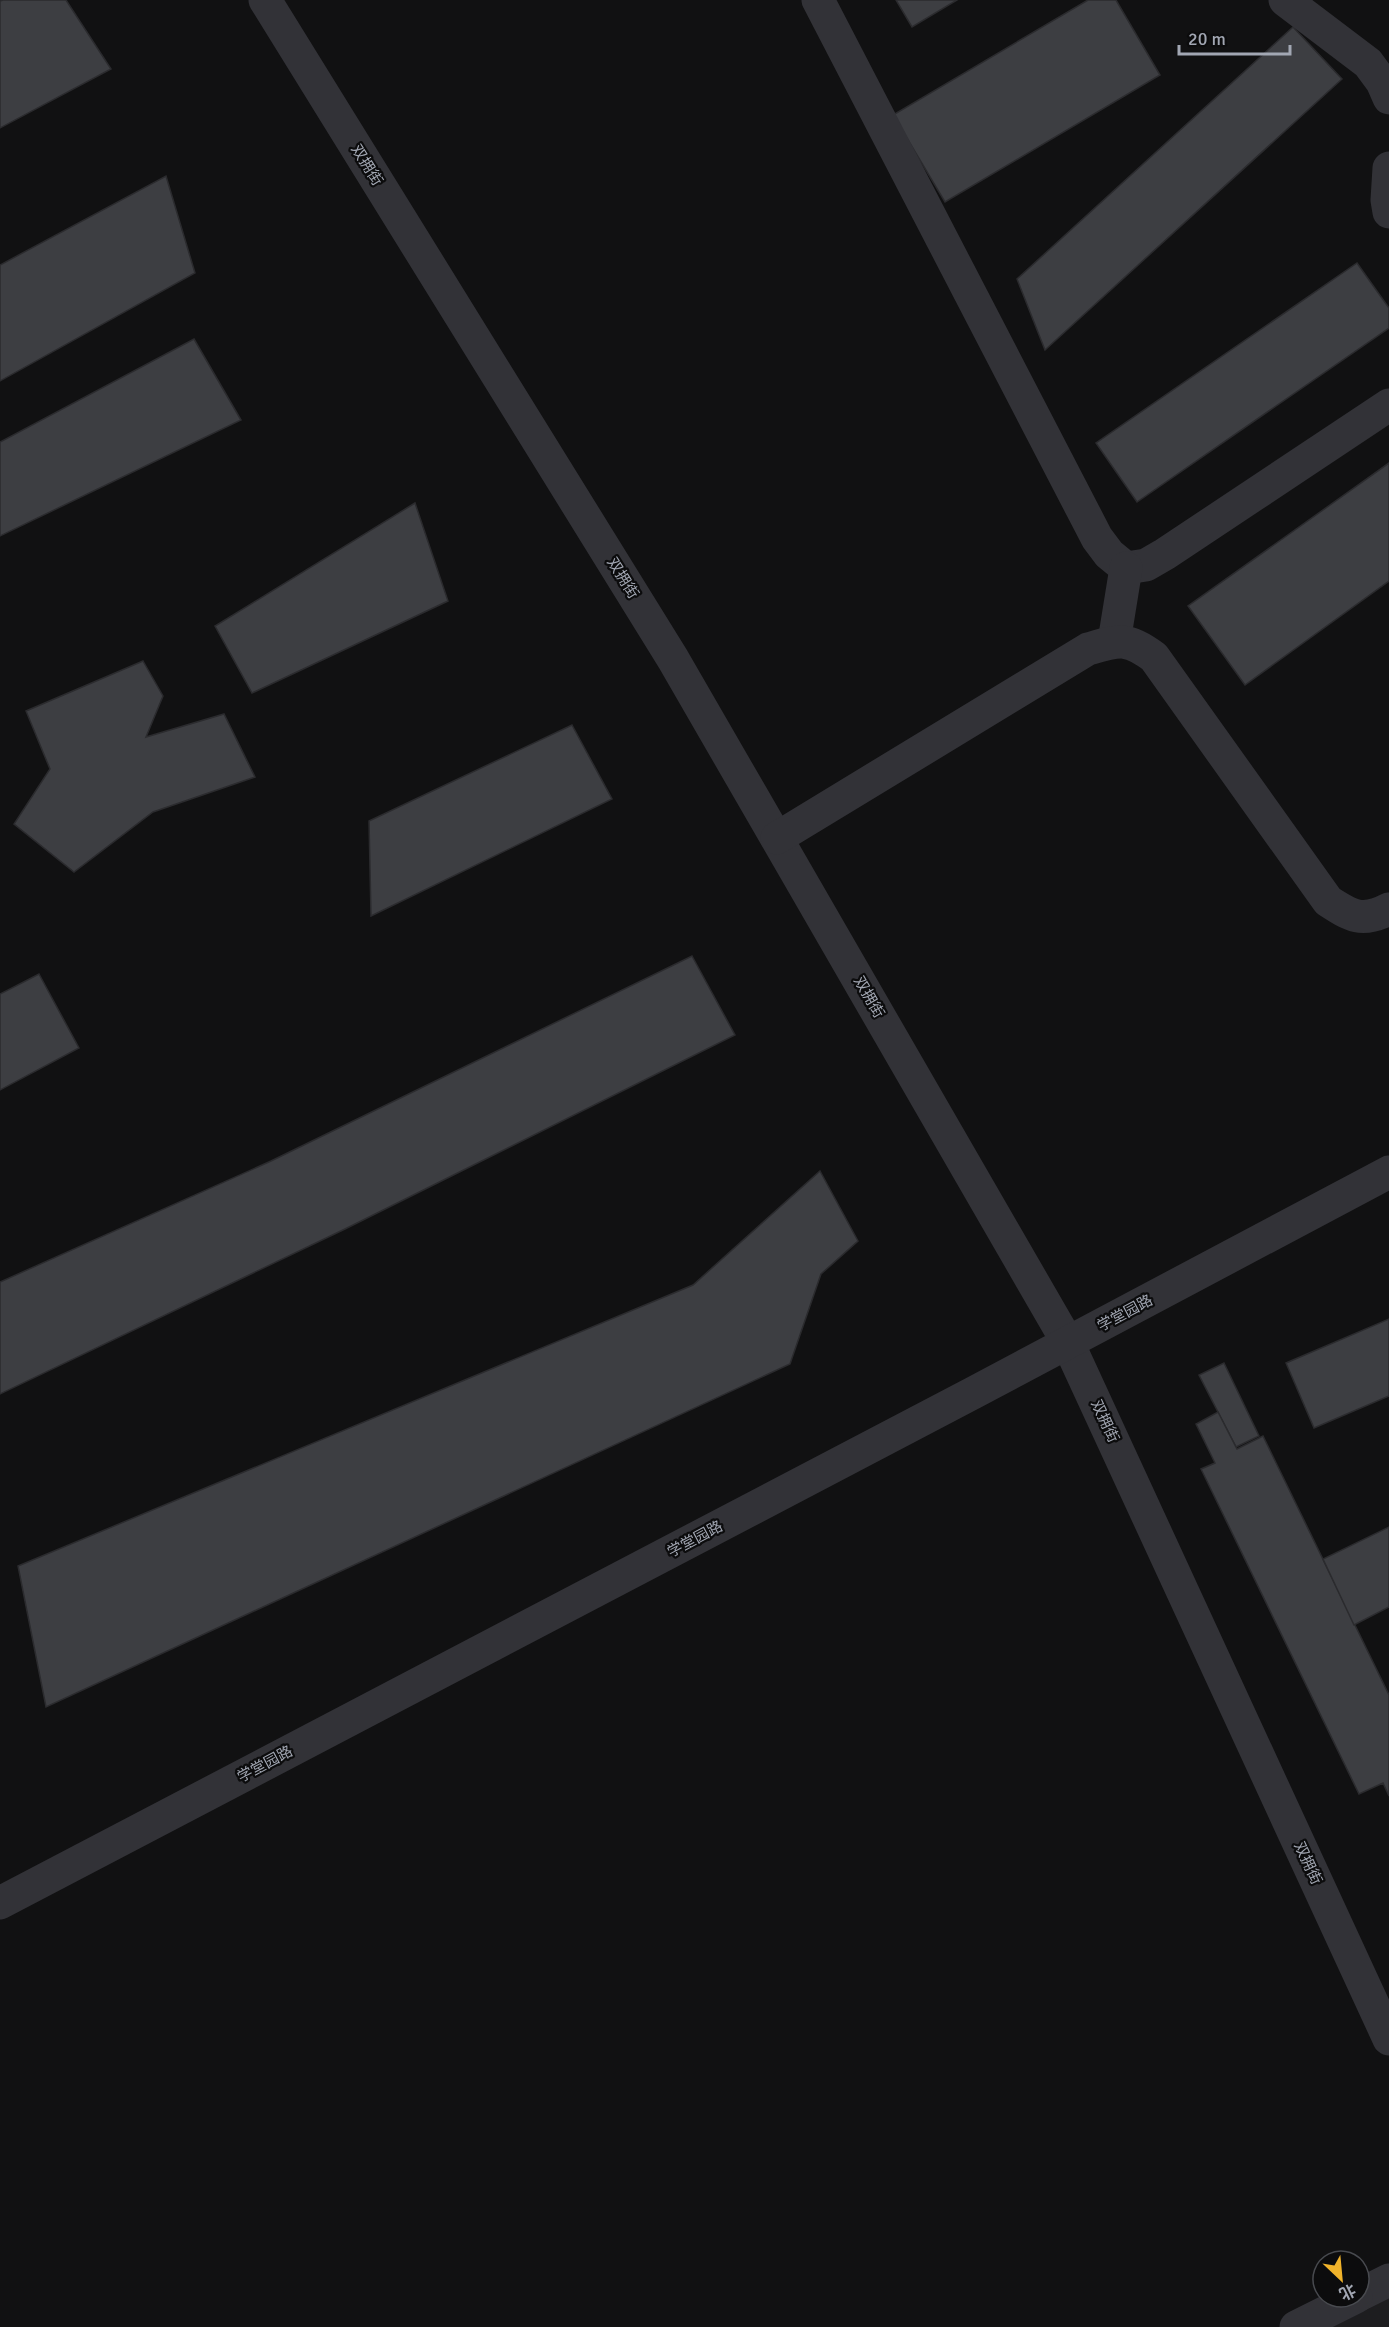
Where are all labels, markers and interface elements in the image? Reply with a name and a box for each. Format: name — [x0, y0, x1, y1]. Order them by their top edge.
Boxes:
scale bar — [1179, 18, 1290, 56]
text: 20 m — [1188, 28, 1226, 50]
street label: 双拥街 — [347, 141, 387, 189]
street label: 双拥街 — [603, 554, 643, 602]
street label: 双拥街 — [850, 973, 888, 1021]
street label: 学堂园路 — [1094, 1291, 1156, 1335]
street label: 双拥街 — [1087, 1397, 1123, 1445]
street label: 学堂园路 — [664, 1517, 726, 1561]
street label: 学堂园路 — [234, 1742, 296, 1786]
street label: 双拥街 — [1290, 1839, 1326, 1887]
north arrow — [1311, 2249, 1371, 2309]
text: 北 — [1336, 2279, 1359, 2304]

